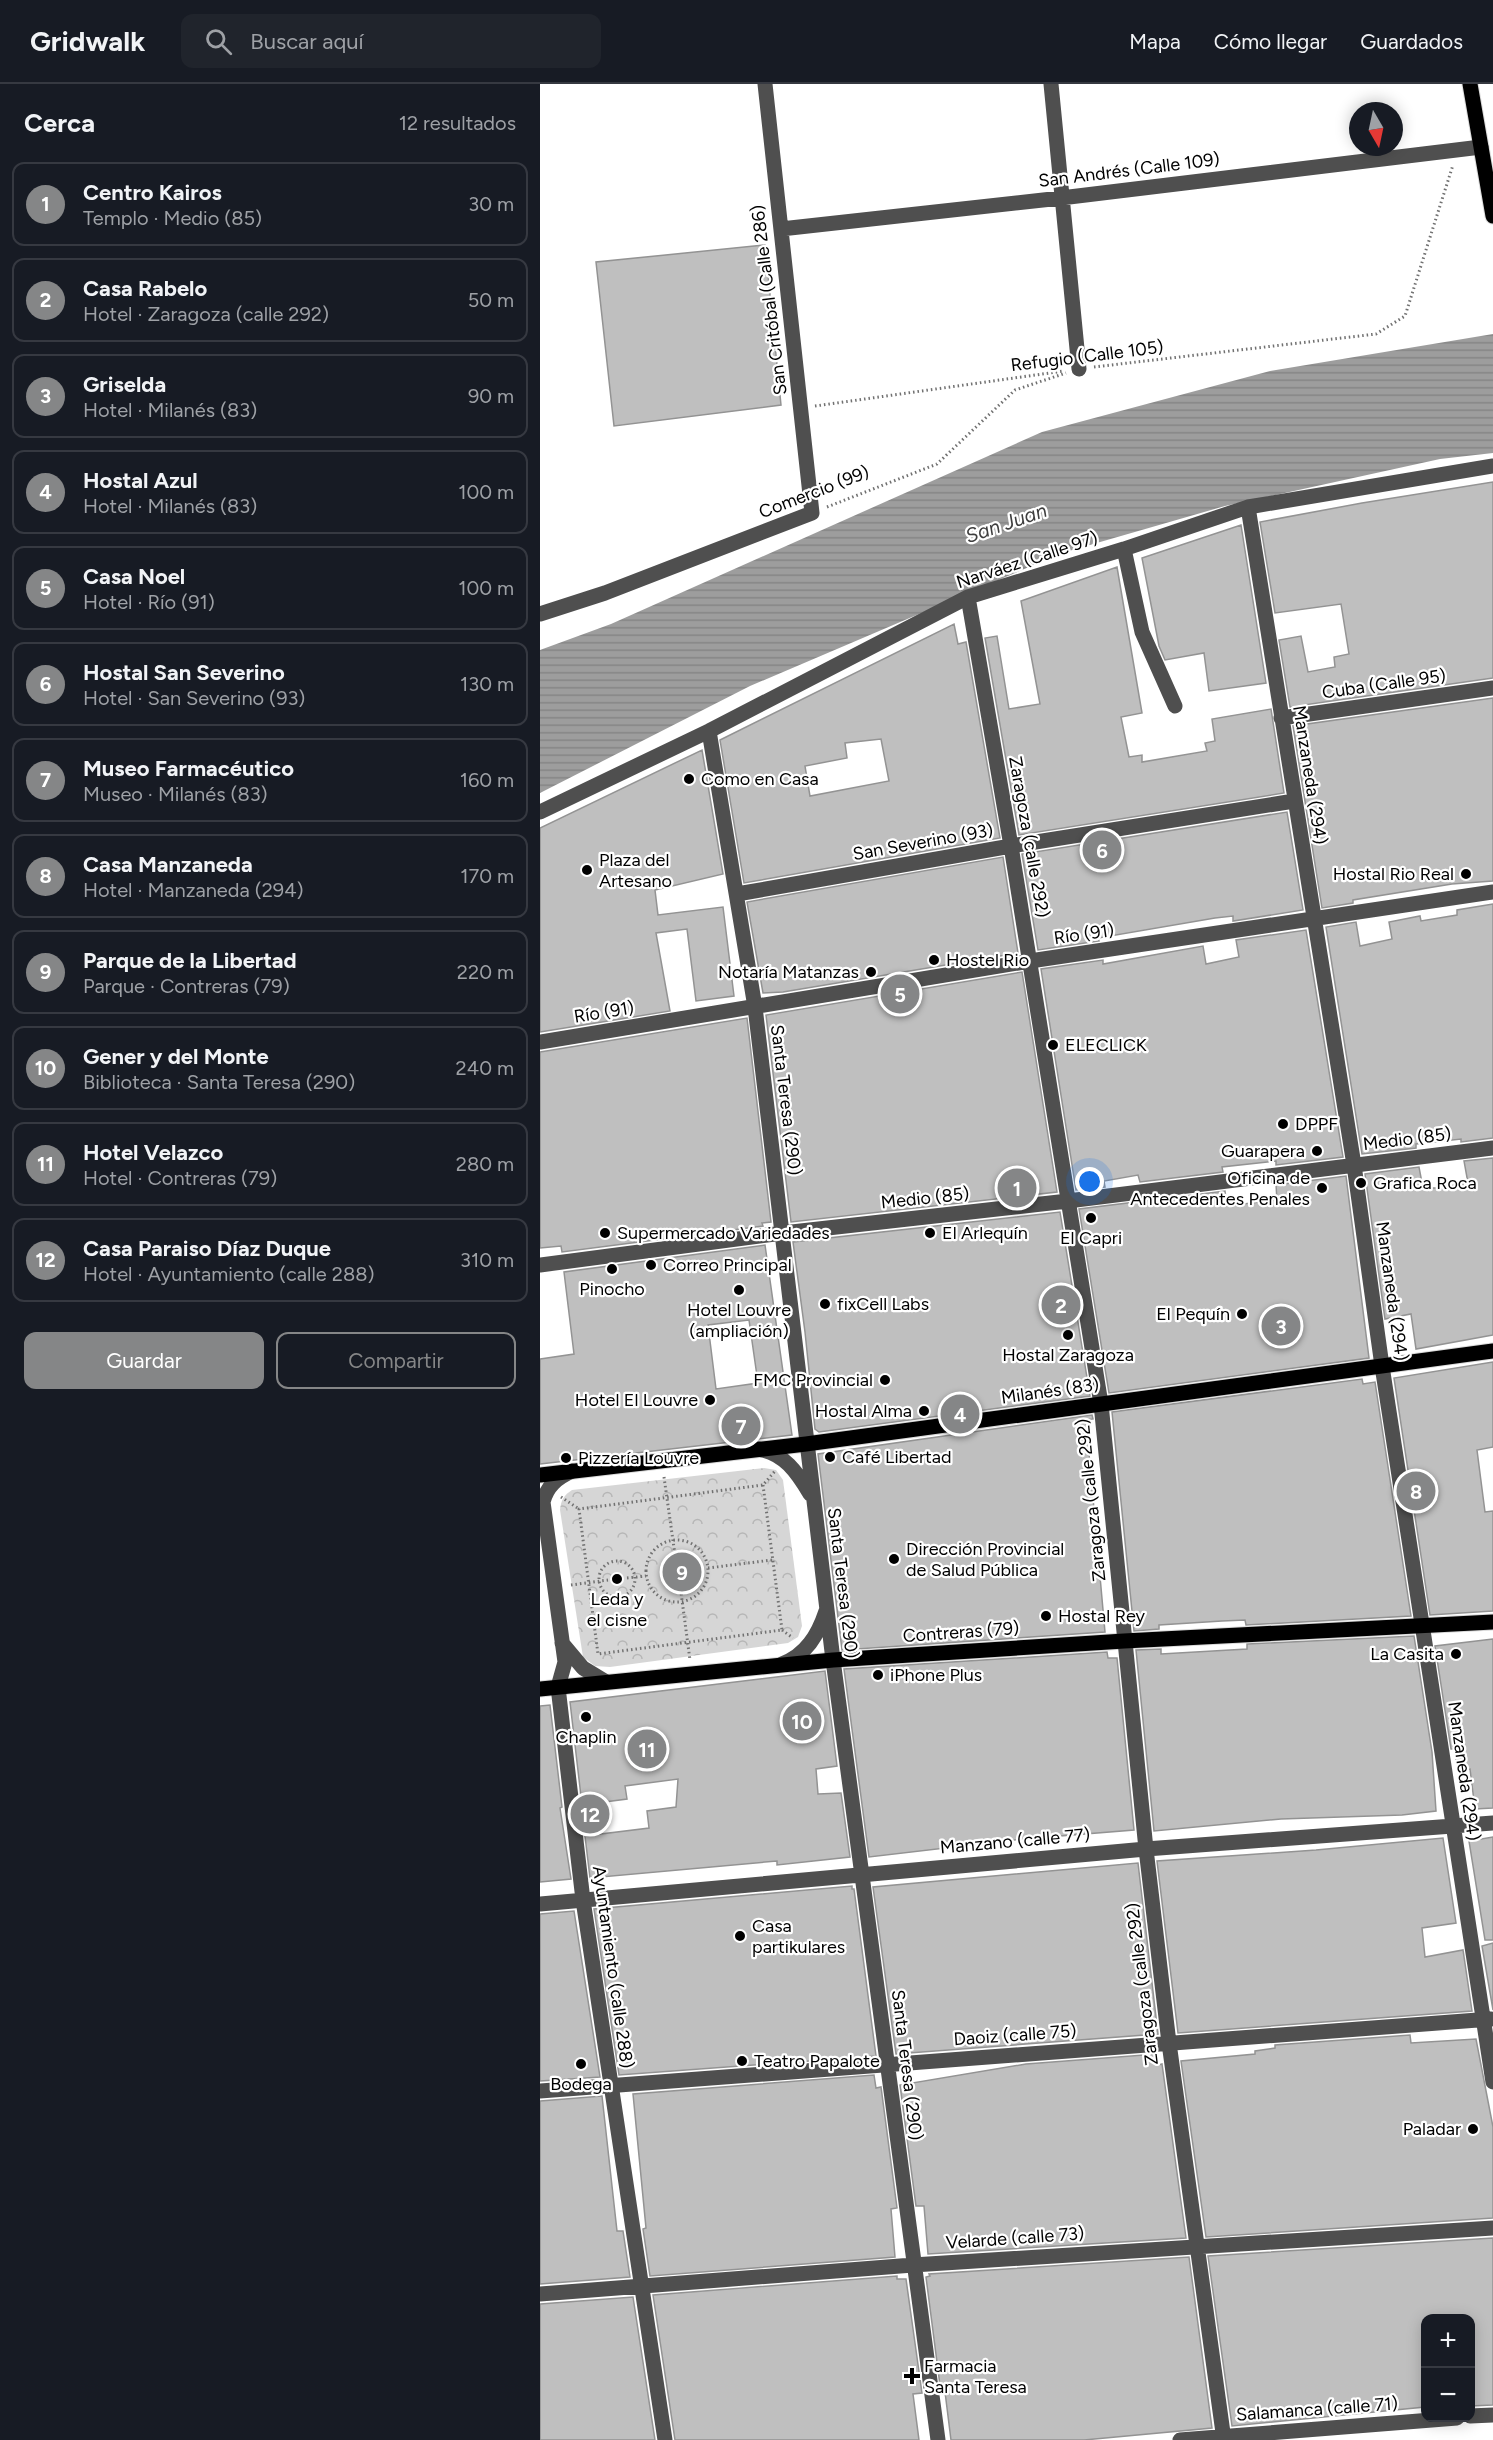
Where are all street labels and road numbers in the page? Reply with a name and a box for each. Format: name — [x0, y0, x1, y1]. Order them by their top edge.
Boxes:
street label: San Andrés (Calle 109) — [1037, 148, 1221, 192]
street label: San Critóbal (Calle 286) — [746, 204, 792, 396]
street label: Refugio (Calle 105) — [1009, 336, 1165, 376]
street label: Comercio (99) — [756, 461, 872, 523]
street label: Narváez (Calle 97) — [953, 527, 1101, 593]
street label: Cuba (Calle 95) — [1321, 664, 1447, 704]
street label: Manzaneda (294) — [1288, 704, 1332, 846]
street label: Zaragoza (calle 292) — [1004, 755, 1054, 919]
street label: San Severino (93) — [851, 819, 995, 865]
street label: Río (91) — [1052, 919, 1116, 949]
street label: Río (91) — [572, 996, 636, 1028]
street label: Santa Teresa (290) — [766, 1023, 806, 1177]
street label: Medio (85) — [1362, 1123, 1452, 1155]
street label: Medio (85) — [880, 1182, 970, 1214]
street label: Manzaneda (294) — [1371, 1220, 1413, 1362]
street label: Milanés (83) — [1000, 1373, 1100, 1409]
street label: Zaragoza (calle 292) — [1072, 1418, 1110, 1582]
street label: Santa Teresa (290) — [823, 1506, 863, 1660]
street label: Contreras (79) — [902, 1617, 1020, 1647]
street label: Manzaneda (294) — [1443, 1700, 1485, 1842]
street label: Manzano (calle 77) — [939, 1823, 1091, 1859]
street label: Ayuntamiento (calle 288) — [588, 1864, 638, 2070]
street label: Zaragoza (calle 292) — [1121, 1902, 1163, 2066]
street label: Santa Teresa (290) — [887, 1988, 927, 2142]
street label: Daoiz (calle 75) — [953, 2020, 1077, 2050]
street label: Velarde (calle 73) — [945, 2222, 1085, 2254]
street label: Salamanca (calle 71) — [1235, 2392, 1399, 2426]

